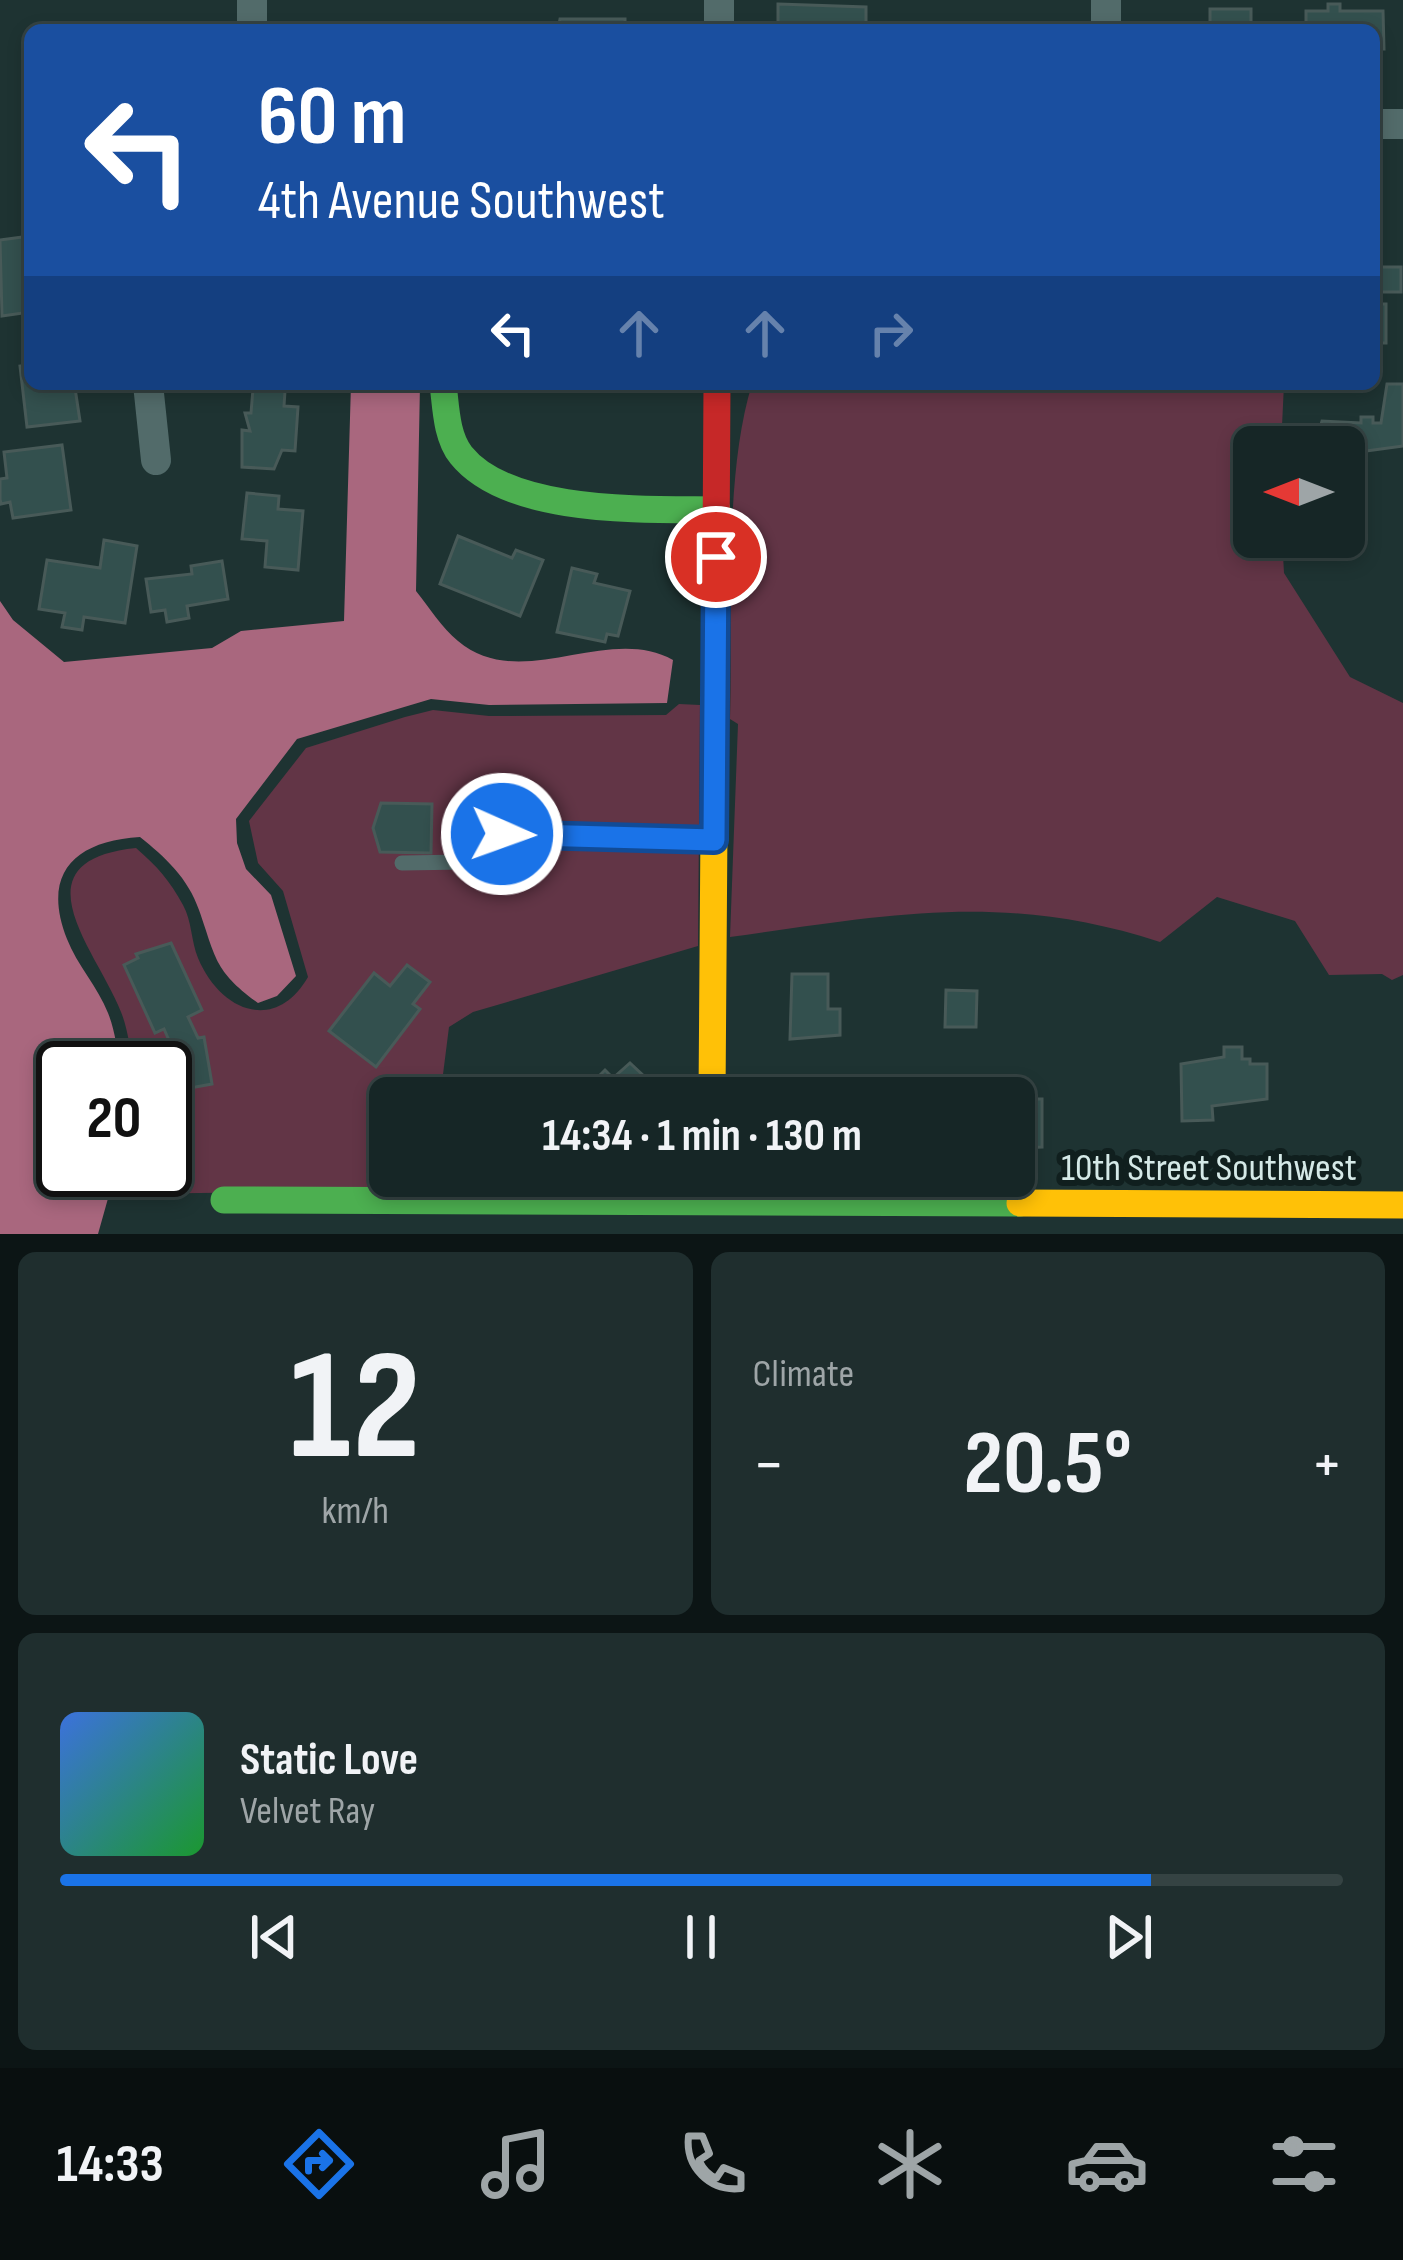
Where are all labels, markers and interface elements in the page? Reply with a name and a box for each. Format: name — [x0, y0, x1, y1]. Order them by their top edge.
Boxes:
text: 60 m — [258, 67, 406, 168]
icon: left — [60, 72, 216, 228]
text: 4th Avenue Southwest — [258, 169, 665, 234]
icon: left — [480, 300, 546, 366]
icon: ahead — [606, 300, 672, 366]
icon: ahead — [732, 300, 798, 366]
icon: right — [858, 300, 924, 366]
north arrow — [1233, 426, 1365, 558]
map controls — [1233, 426, 1365, 558]
pin — [665, 506, 767, 608]
icon: arrive — [683, 524, 749, 590]
position arrow — [439, 771, 565, 897]
speed limit sign: 20 — [36, 1041, 192, 1197]
text: 14:34 · 1 min · 130 m — [542, 1109, 862, 1164]
street label: 10th Street Southwest — [1061, 1145, 1357, 1192]
text: 12 — [290, 1316, 421, 1503]
text: Climate — [753, 1351, 854, 1398]
text: 20.5° — [964, 1411, 1132, 1519]
text: − — [753, 1426, 785, 1505]
text: + — [1311, 1426, 1343, 1505]
text: km/h — [322, 1488, 389, 1535]
text: Static Love — [240, 1733, 418, 1788]
text: Velvet Ray — [240, 1788, 375, 1835]
icon: previous — [241, 1904, 307, 1970]
icon: pause — [668, 1904, 734, 1970]
icon: next — [1096, 1904, 1162, 1970]
icon: directions — [277, 2122, 361, 2206]
icon: music — [474, 2122, 558, 2206]
icon: phone — [671, 2122, 755, 2206]
icon: climate — [868, 2122, 952, 2206]
icon: car — [1065, 2122, 1149, 2206]
icon: filters — [1262, 2122, 1346, 2206]
text: 14:33 — [57, 2132, 164, 2197]

